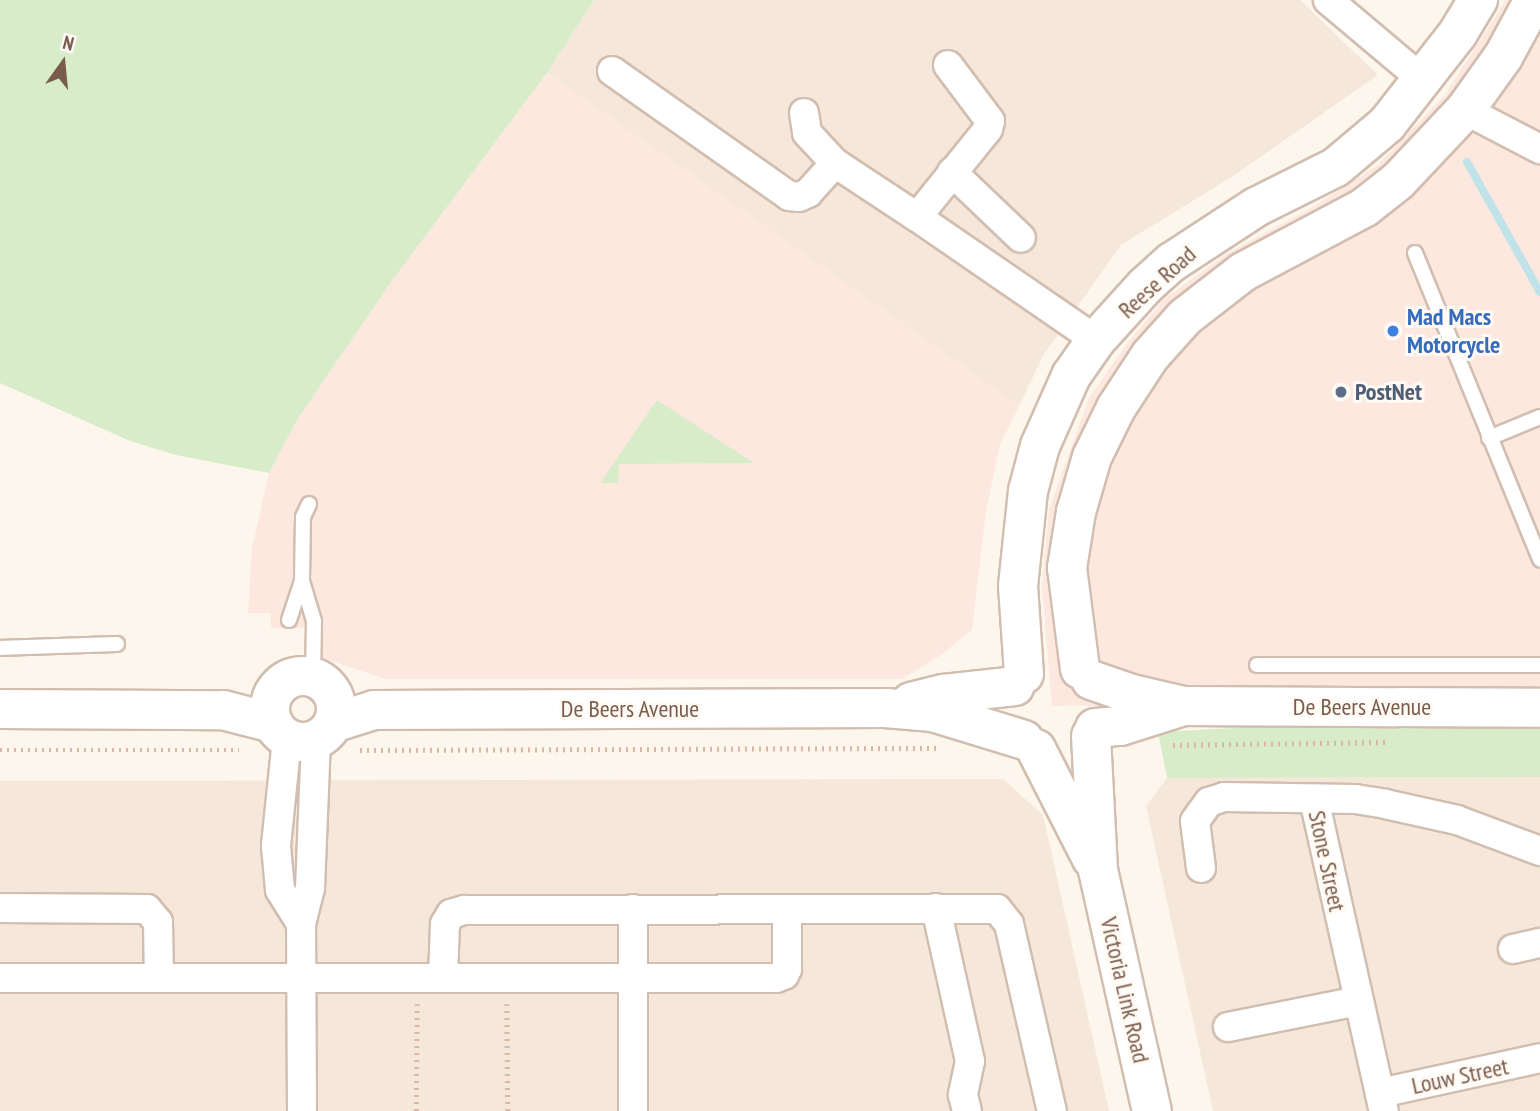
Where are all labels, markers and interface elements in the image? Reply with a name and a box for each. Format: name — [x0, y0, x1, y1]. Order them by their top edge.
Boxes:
north arrow — [28, 28, 98, 98]
text: N — [60, 30, 76, 56]
street label: Reese Road — [1112, 240, 1202, 324]
place label: Mad Macs Motorcycle — [1407, 303, 1500, 359]
marker: Mad Macs Motorcycle — [1385, 323, 1401, 339]
place label: PostNet — [1355, 378, 1422, 406]
marker: PostNet — [1333, 384, 1349, 400]
street label: De Beers Avenue — [1292, 693, 1432, 721]
street label: De Beers Avenue — [560, 695, 700, 723]
street label: Stone Street — [1302, 808, 1352, 914]
street label: Victoria Link Road — [1094, 914, 1156, 1066]
street label: Louw Street — [1409, 1052, 1511, 1100]

